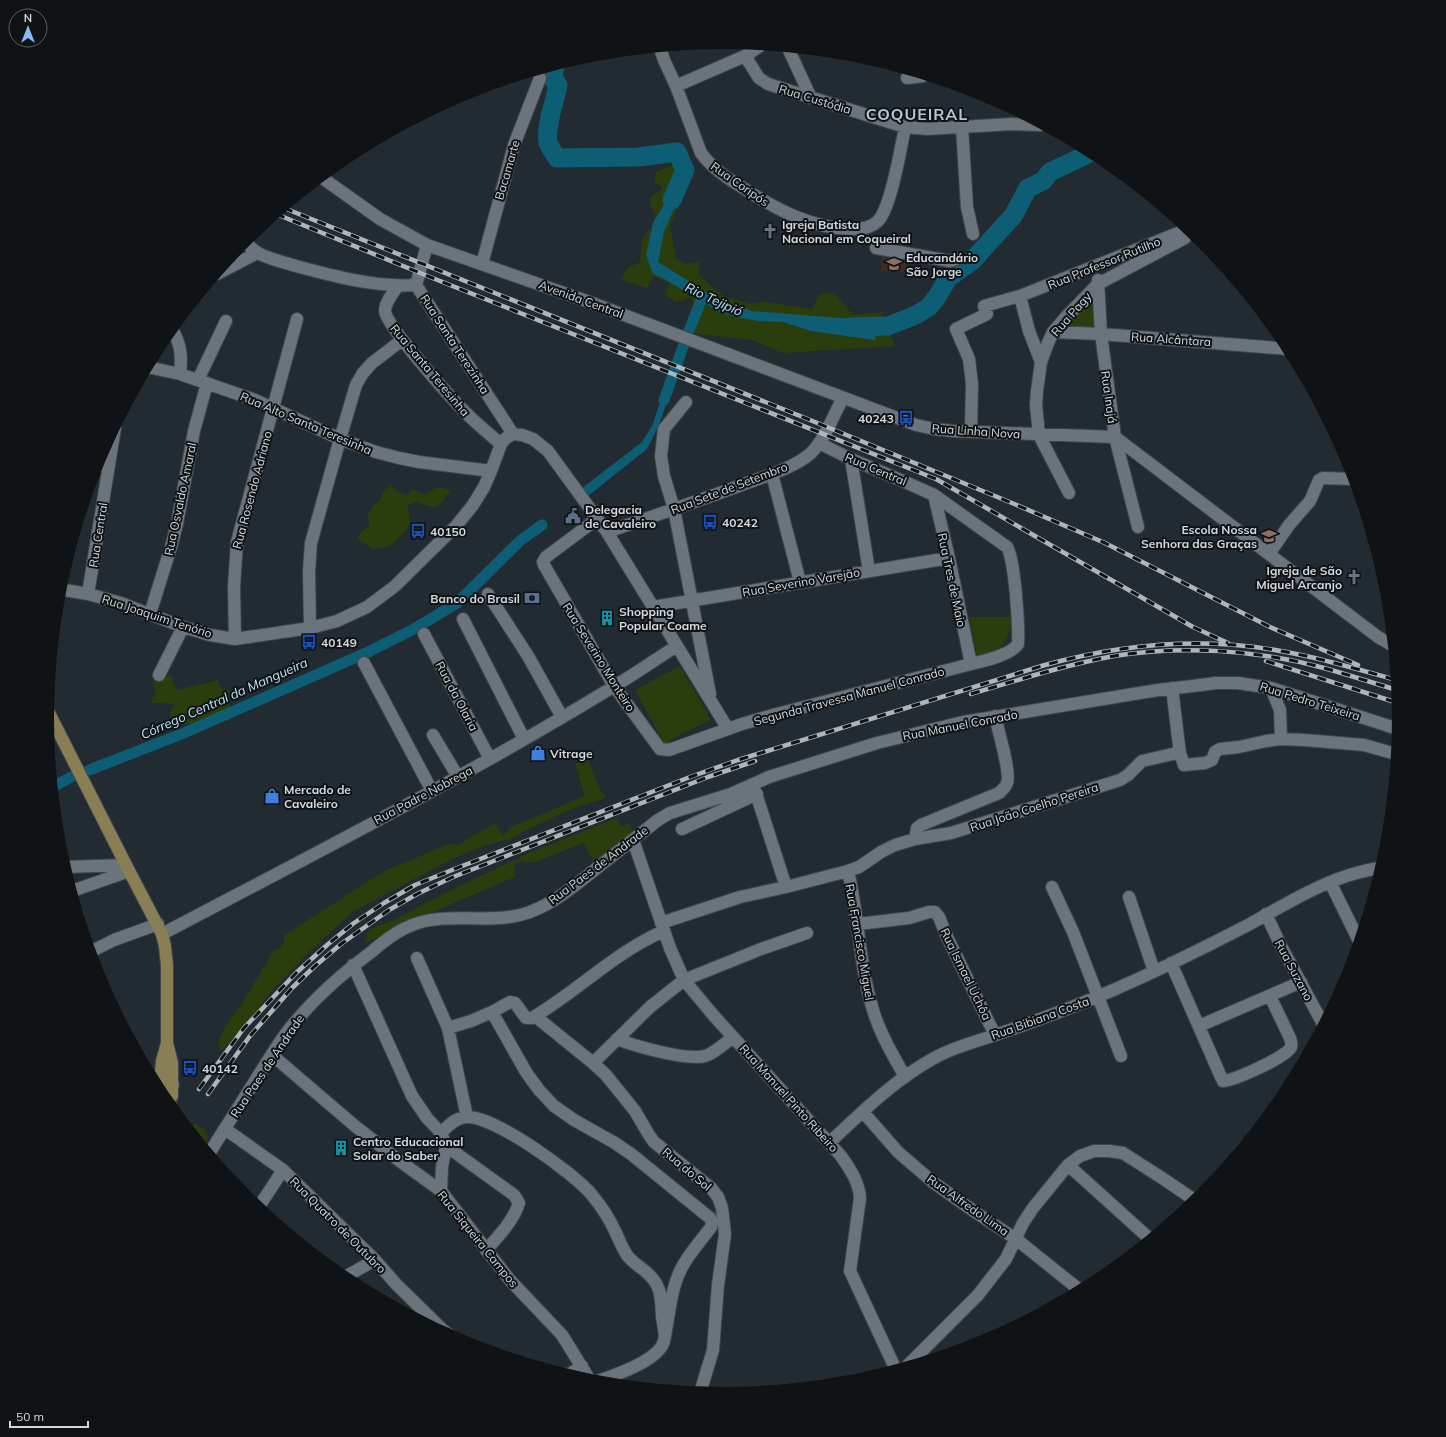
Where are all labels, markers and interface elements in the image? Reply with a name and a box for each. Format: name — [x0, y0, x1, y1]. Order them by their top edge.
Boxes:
north arrow — [8, 8, 48, 48]
text: N — [24, 11, 32, 25]
street label: Rua Custódia — [777, 81, 853, 117]
district label: COQUEIRAL — [866, 104, 968, 124]
street label: Bacamarte — [491, 138, 523, 202]
street label: Rua Coripós — [708, 159, 772, 210]
place label: Igreja Batista Nacional em Coqueiral — [782, 217, 911, 246]
church icon: Igreja Batista Nacional em Coqueiral — [761, 222, 779, 240]
street label: Rua Professor Rutilho — [1046, 234, 1163, 292]
place label: Educandário São Jorge — [906, 250, 978, 279]
school or university icon: Educandário São Jorge — [885, 255, 903, 273]
street label: Avenida Central — [537, 277, 625, 321]
water label: Rio Tejipió — [683, 279, 745, 319]
street label: Rua Pagy — [1048, 288, 1095, 339]
street label: Rua Santa Terezinha — [417, 291, 493, 397]
street label: Rua Santa Teresinha — [387, 321, 473, 419]
street label: Rua Alcântara — [1130, 329, 1212, 349]
street label: Rua Inajá — [1098, 370, 1120, 424]
street label: Rua Alto Santa Teresinha — [238, 388, 374, 458]
bus stop icon: 40243 — [897, 409, 915, 427]
place label: 40243 — [858, 411, 894, 426]
street label: Rua Linha Nova — [931, 420, 1021, 442]
street label: Rua Rosendo Adriano — [229, 429, 275, 551]
street label: Rua Osvaldo Amaral — [161, 441, 199, 557]
street label: Rua Central — [843, 449, 909, 489]
street label: Rua Sete de Setembro — [669, 459, 790, 517]
street label: Rua Central — [85, 501, 111, 569]
place label: Delegacia de Cavaleiro — [585, 502, 656, 531]
public building icon: Delegacia de Cavaleiro — [564, 507, 582, 525]
bus stop icon: 40242 — [701, 513, 719, 531]
place label: 40242 — [722, 515, 758, 530]
bus stop icon: 40150 — [409, 522, 427, 540]
place label: Escola Nossa Senhora das Graças — [1141, 522, 1257, 551]
place label: 40150 — [430, 524, 466, 539]
school or university icon: Escola Nossa Senhora das Graças — [1260, 527, 1278, 545]
street label: Rua Tres de Maio — [935, 532, 969, 629]
place label: Igreja de São Miguel Arcanjo — [1256, 563, 1342, 592]
street label: Rua Severino Varejão — [741, 564, 861, 600]
church icon: Igreja de São Miguel Arcanjo — [1345, 568, 1363, 586]
bank icon: Banco do Brasil — [523, 589, 541, 607]
street label: Rua Joaquim Tenório — [100, 591, 214, 641]
place label: Banco do Brasil — [430, 591, 520, 606]
street label: Rua Severino Monteiro — [559, 600, 639, 714]
place label: Shopping Popular Coame — [619, 604, 707, 633]
building icon: Shopping Popular Coame — [598, 609, 616, 627]
bus stop icon: 40149 — [300, 633, 318, 651]
place label: 40149 — [321, 635, 357, 650]
water label: Córrego Central da Mangueira — [138, 654, 310, 742]
street label: Rua da Olaria — [432, 659, 482, 733]
street label: Segunda Travessa Manuel Conrado — [752, 663, 946, 729]
street label: Rua Pedro Teixeira — [1258, 679, 1362, 723]
street label: Rua Manuel Conrado — [901, 706, 1019, 744]
shop icon: Vitrage — [529, 744, 547, 762]
place label: Vitrage — [549, 746, 593, 761]
street label: Rua Padre Nobrega — [371, 763, 475, 827]
street label: Rua João Coelho Pereira — [968, 779, 1100, 835]
place label: Mercado de Cavaleiro — [284, 782, 351, 811]
shop icon: Mercado de Cavaleiro — [263, 787, 281, 805]
street label: Rua Paes de Andrade — [545, 823, 651, 907]
street label: Rua Francisco Miguel — [842, 883, 878, 1001]
street label: Rua Ismael Uchôa — [937, 925, 995, 1023]
street label: Rua Suzano — [1272, 937, 1316, 1003]
street label: Rua Bibiana Costa — [989, 993, 1091, 1043]
street label: Rua Paes de Andrade — [227, 1012, 307, 1120]
street label: Rua Manuel Pinto Ribeiro — [737, 1041, 842, 1155]
bus stop icon: 40142 — [181, 1059, 199, 1077]
place label: 40142 — [202, 1061, 238, 1076]
place label: Centro Educacional Solar do Saber — [353, 1134, 463, 1163]
building icon: Centro Educacional Solar do Saber — [332, 1139, 350, 1157]
street label: Rua do Sol — [659, 1144, 715, 1194]
street label: Rua Alfredo Lima — [924, 1171, 1012, 1239]
street label: Rua Quatro de Outubro — [287, 1174, 389, 1276]
street label: Rua Siqueira Campos — [434, 1188, 522, 1290]
scale bar — [10, 1403, 88, 1429]
text: 50 m — [16, 1409, 44, 1424]

